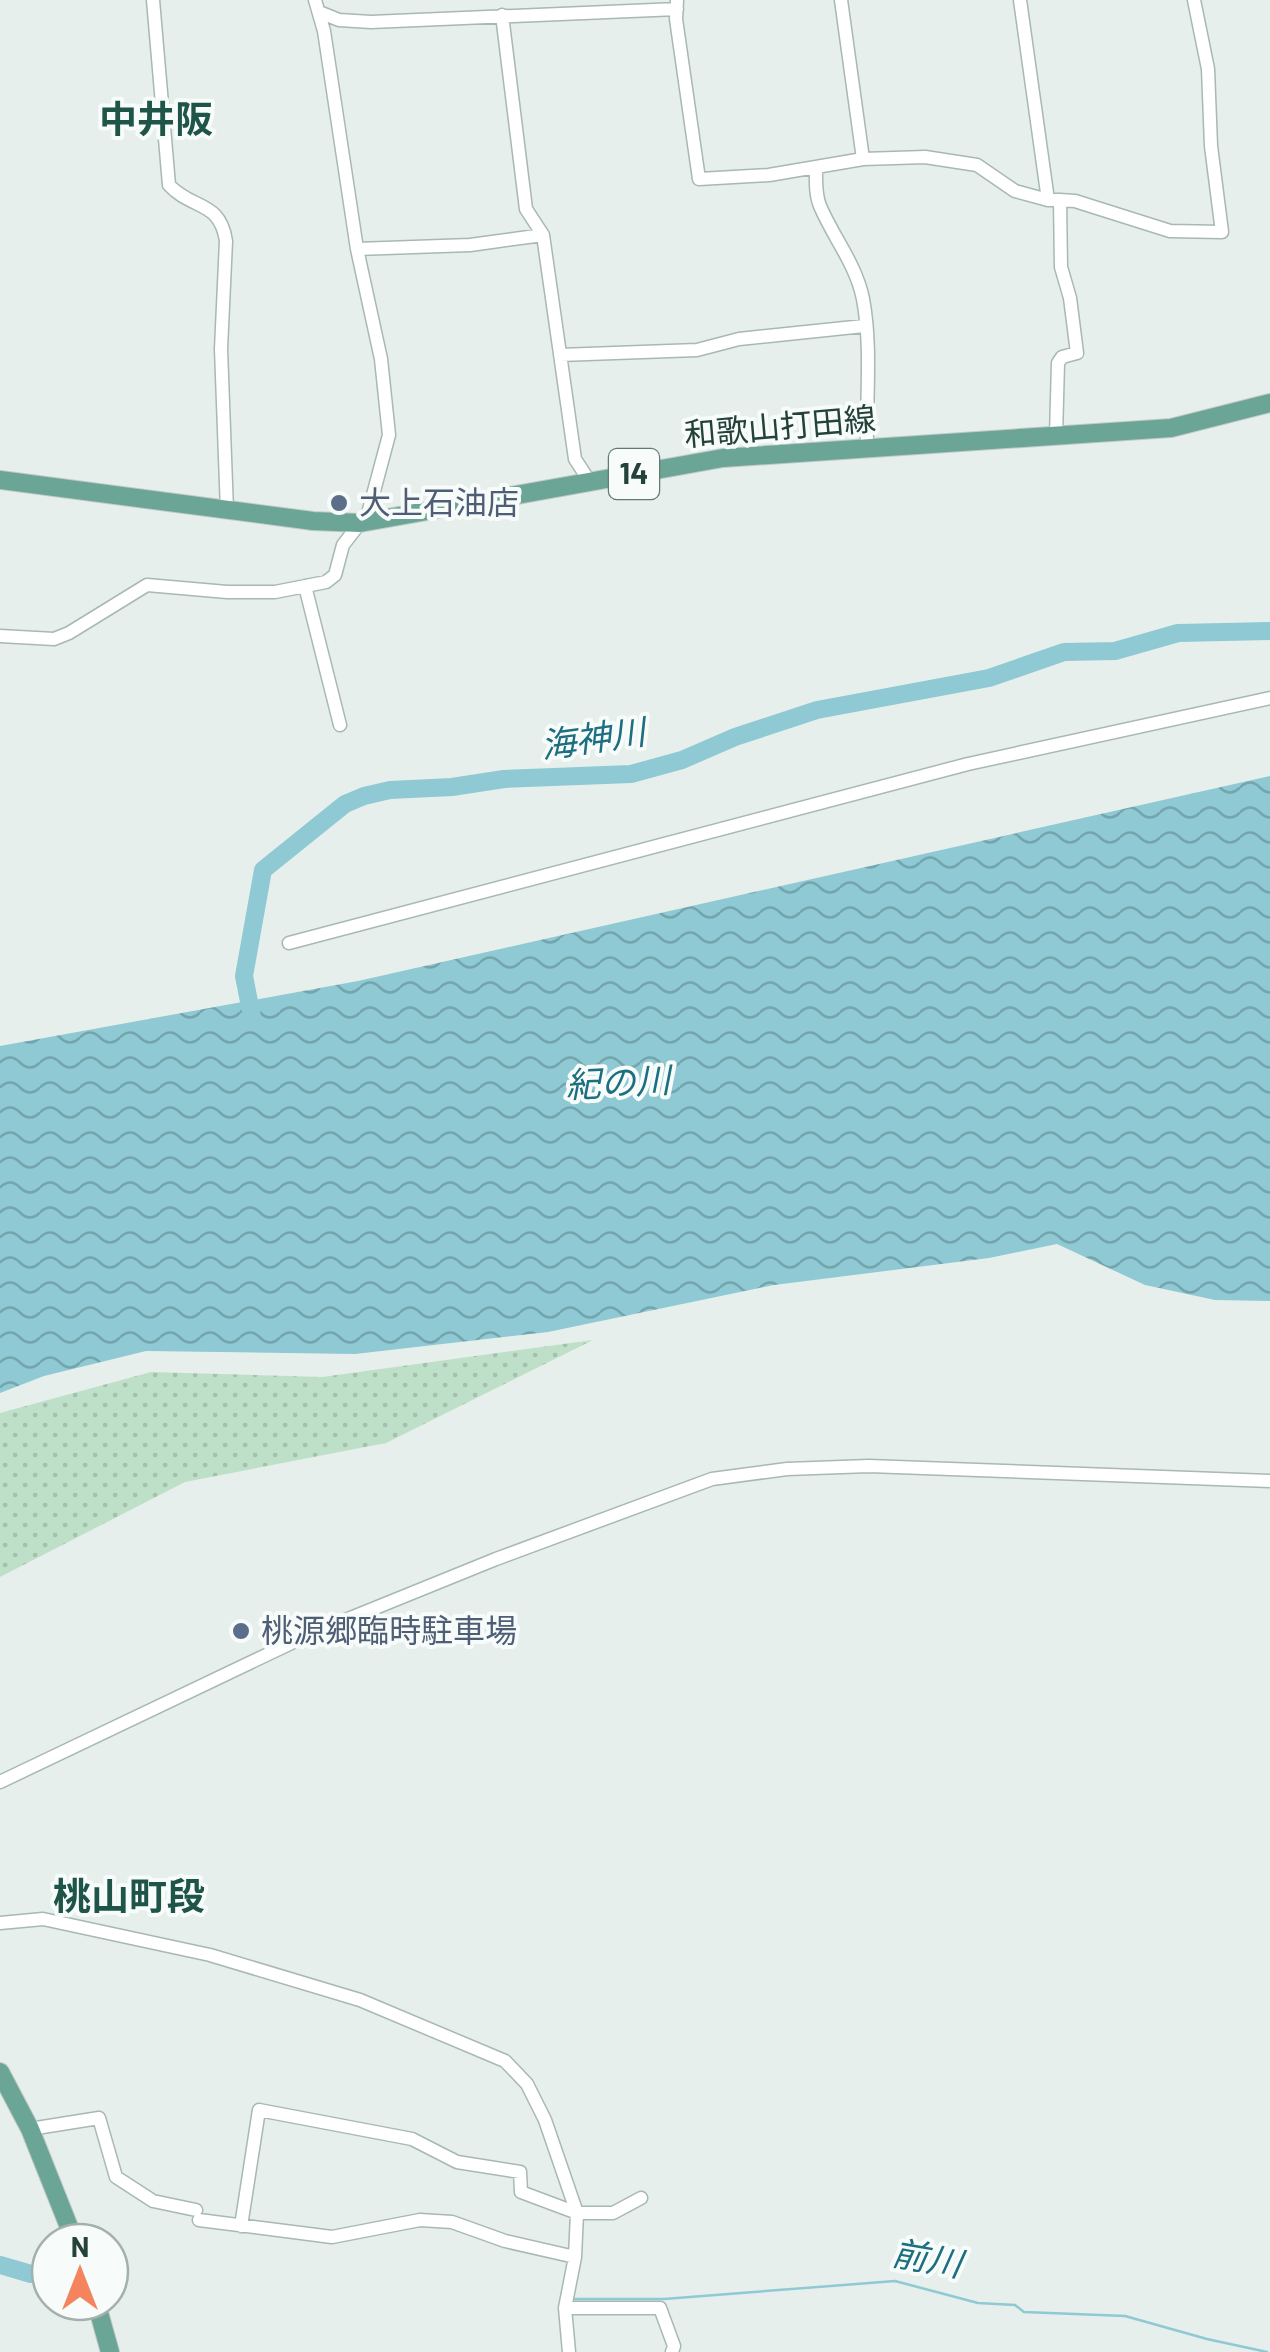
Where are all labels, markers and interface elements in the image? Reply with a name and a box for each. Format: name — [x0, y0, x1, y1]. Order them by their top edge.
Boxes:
district label: 中井阪 — [99, 95, 213, 141]
street label: 和歌山打田線 — [683, 398, 877, 452]
road number: 14 — [609, 449, 659, 499]
place label: 大上石油店 — [359, 482, 519, 520]
marker: 大上石油店 — [328, 492, 350, 514]
water label: 海神川 — [538, 708, 652, 765]
water label: 紀の川 — [564, 1057, 675, 1105]
place label: 桃源郷臨時駐車場 — [261, 1610, 517, 1648]
marker: 桃源郷臨時駐車場 — [230, 1620, 252, 1642]
district label: 桃山町段 — [53, 1872, 205, 1918]
north arrow — [30, 2222, 130, 2322]
text: N — [71, 2229, 89, 2263]
water label: 前川 — [889, 2230, 969, 2284]

